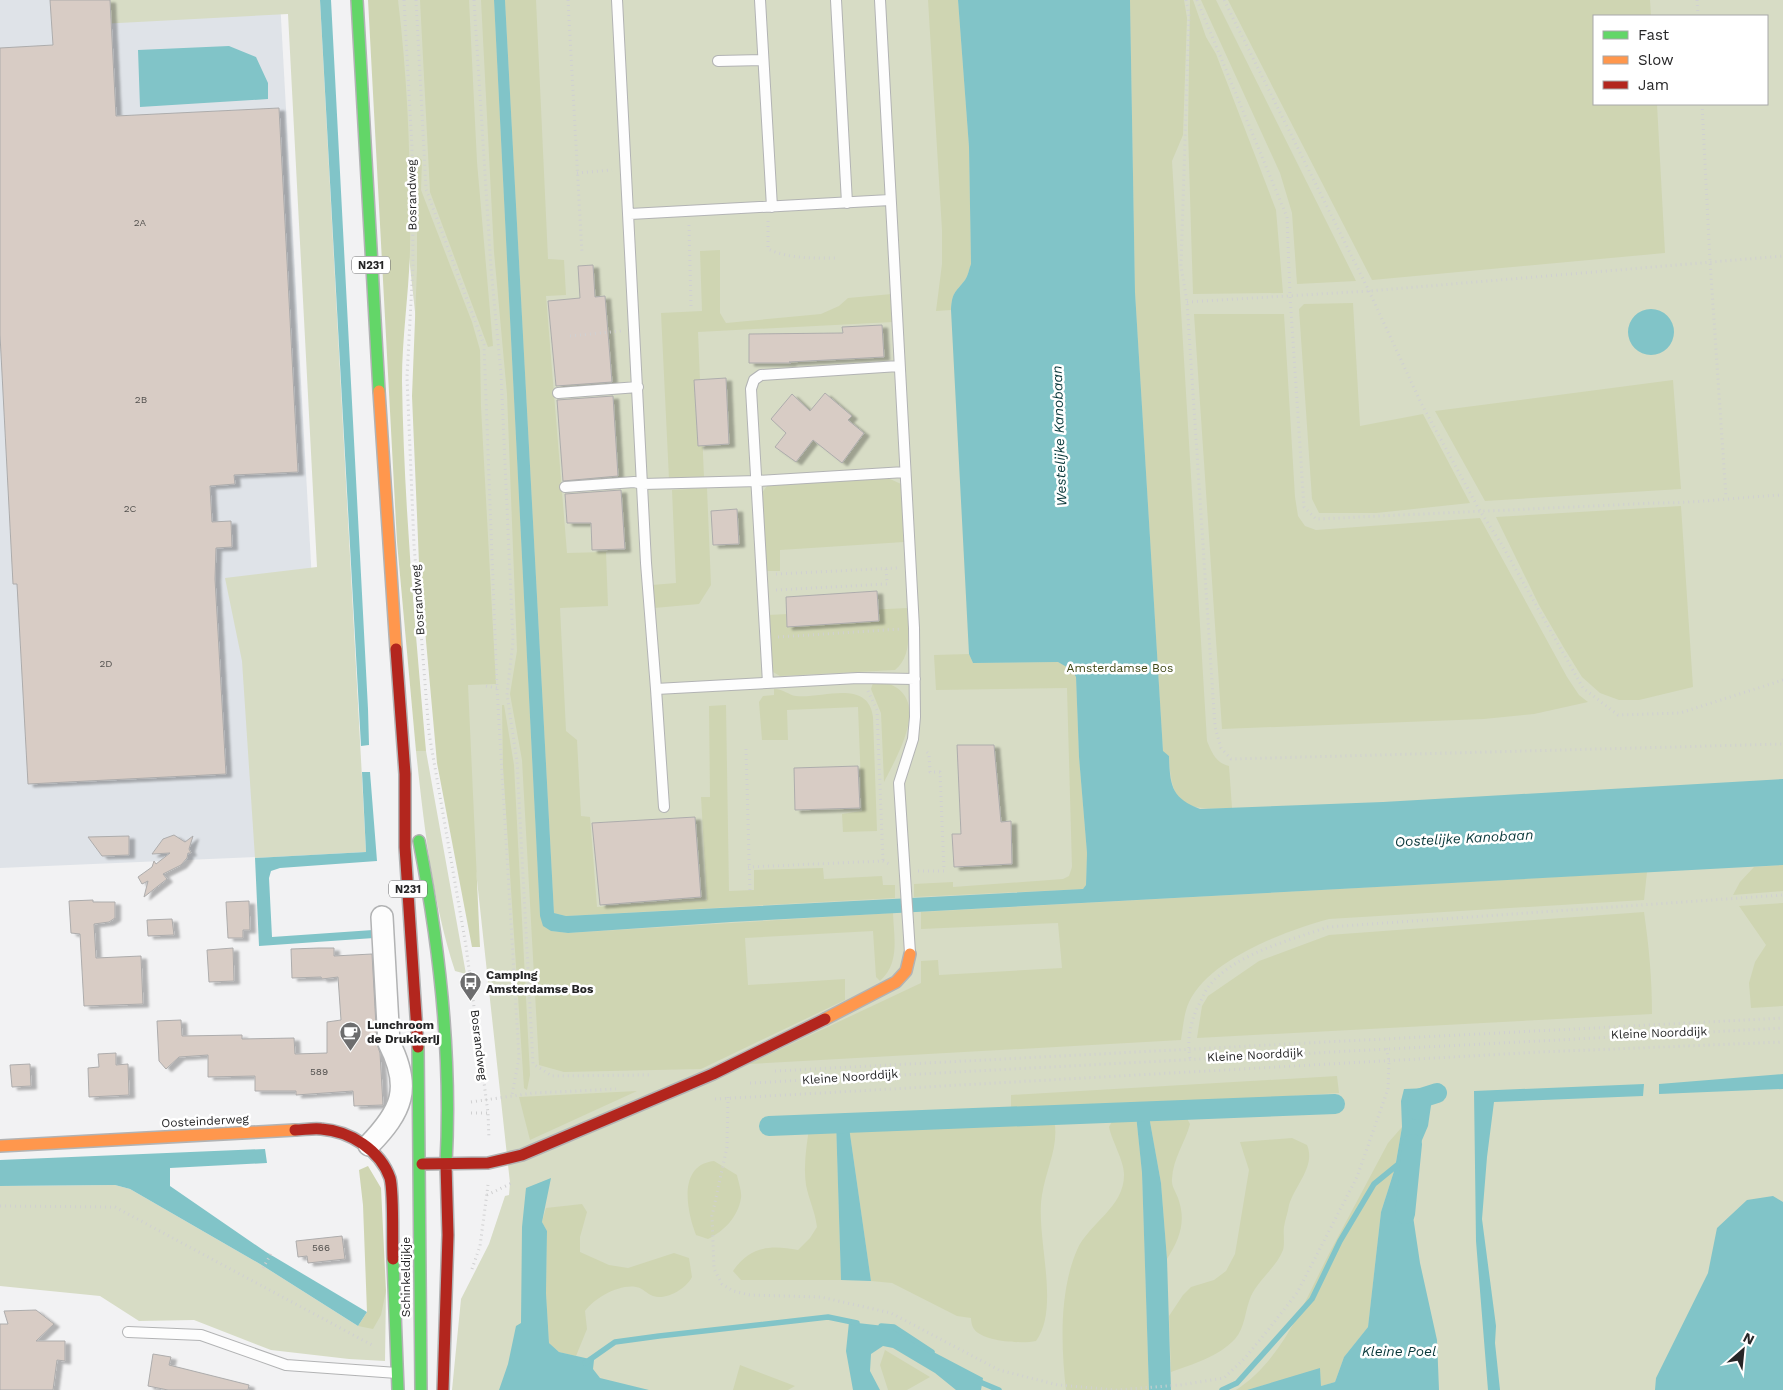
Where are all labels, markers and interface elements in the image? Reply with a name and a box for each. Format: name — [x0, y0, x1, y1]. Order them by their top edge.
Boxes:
legend — [1593, 15, 1768, 105]
text: Fast — [1638, 26, 1670, 44]
text: Slow — [1638, 51, 1674, 69]
text: Jam — [1638, 76, 1669, 94]
street label: Bosrandweg — [404, 159, 420, 231]
house number: 2A — [134, 217, 147, 228]
road number: N231 — [352, 256, 390, 274]
water label: Westelijke Kanobaan — [1049, 365, 1069, 507]
house number: 2B — [135, 394, 147, 405]
house number: 2C — [124, 503, 136, 514]
street label: Bosrandweg — [408, 563, 427, 636]
house number: 2D — [99, 658, 113, 669]
park label: Amsterdamse Bos — [1067, 661, 1173, 675]
water label: Oostelijke Kanobaan — [1394, 826, 1534, 850]
road number: N231 — [389, 881, 427, 898]
place label: Camping Amsterdamse Bos — [486, 968, 594, 996]
bus stop icon: Camping Amsterdamse Bos — [458, 970, 482, 1001]
street label: Bosrandweg — [468, 1009, 490, 1082]
place label: Lunchroom de Drukkerij — [367, 1018, 440, 1046]
cafe icon: Lunchroom de Drukkerij — [339, 1020, 363, 1051]
street label: Kleine Noorddijk — [1611, 1024, 1707, 1042]
street label: Kleine Noorddijk — [1207, 1045, 1304, 1065]
house number: 589 — [310, 1066, 328, 1077]
street label: Kleine Noorddijk — [802, 1067, 899, 1087]
street label: Oosteinderweg — [161, 1112, 250, 1130]
street label: Schinkeldijkje — [399, 1237, 413, 1317]
house number: 566 — [312, 1242, 330, 1253]
north arrow — [1718, 1325, 1768, 1375]
text: N — [1741, 1329, 1757, 1348]
water label: Kleine Poel — [1362, 1343, 1436, 1359]

